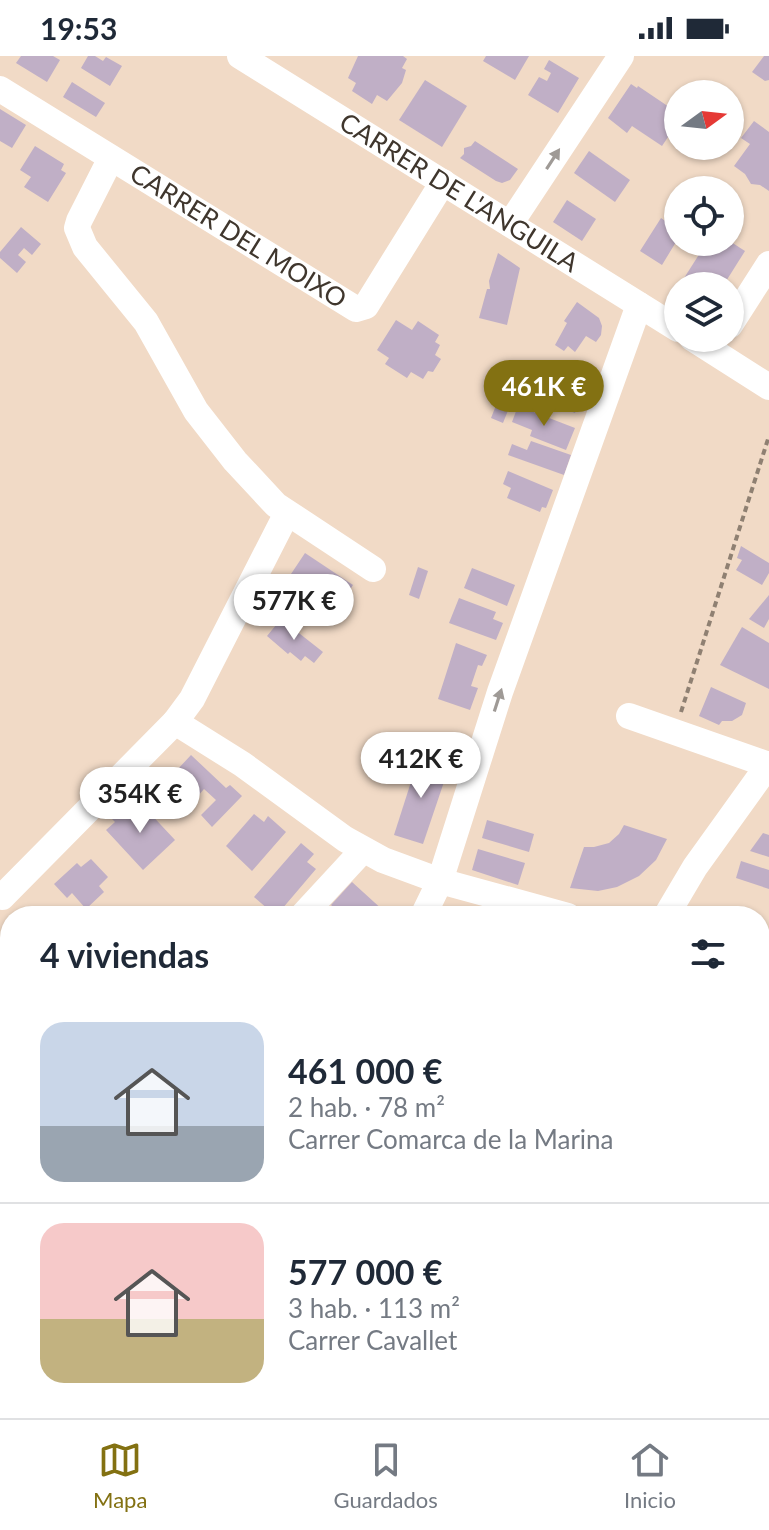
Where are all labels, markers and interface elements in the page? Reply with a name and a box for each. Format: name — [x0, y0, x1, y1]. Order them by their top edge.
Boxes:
text: 19:53 — [40, 10, 117, 46]
north arrow — [664, 80, 744, 160]
map controls — [664, 80, 744, 352]
street label: CARRER DE L'ANGUILA — [334, 105, 585, 278]
one-way arrow — [545, 148, 560, 170]
street label: CARRER DEL MOIXO — [124, 156, 353, 314]
button: locate — [664, 176, 744, 256]
button: layers — [664, 272, 744, 352]
pin: 461K € — [479, 360, 609, 428]
text: 461K € — [502, 370, 586, 402]
pin: 577K € — [229, 574, 359, 642]
text: 577K € — [252, 584, 336, 616]
one-way arrow — [492, 688, 504, 712]
pin: 412K € — [356, 732, 486, 800]
text: 412K € — [379, 742, 463, 774]
pin: 354K € — [75, 767, 205, 835]
text: 354K € — [98, 777, 182, 809]
icon: filters — [686, 932, 730, 976]
text: 4 viviendas — [40, 934, 209, 975]
text: 461 000 € — [288, 1050, 443, 1091]
icon: home — [104, 1054, 200, 1150]
text: 2 hab. · 78 m² — [288, 1091, 445, 1123]
text: Carrer Comarca de la Marina — [288, 1123, 614, 1155]
text: 577 000 € — [288, 1251, 443, 1292]
icon: home — [104, 1255, 200, 1351]
text: 3 hab. · 113 m² — [288, 1292, 460, 1324]
text: Carrer Cavallet — [288, 1324, 457, 1356]
tab: Mapa — [93, 1438, 147, 1513]
tab: Guardados — [334, 1438, 438, 1513]
tab: Inicio — [624, 1438, 676, 1513]

